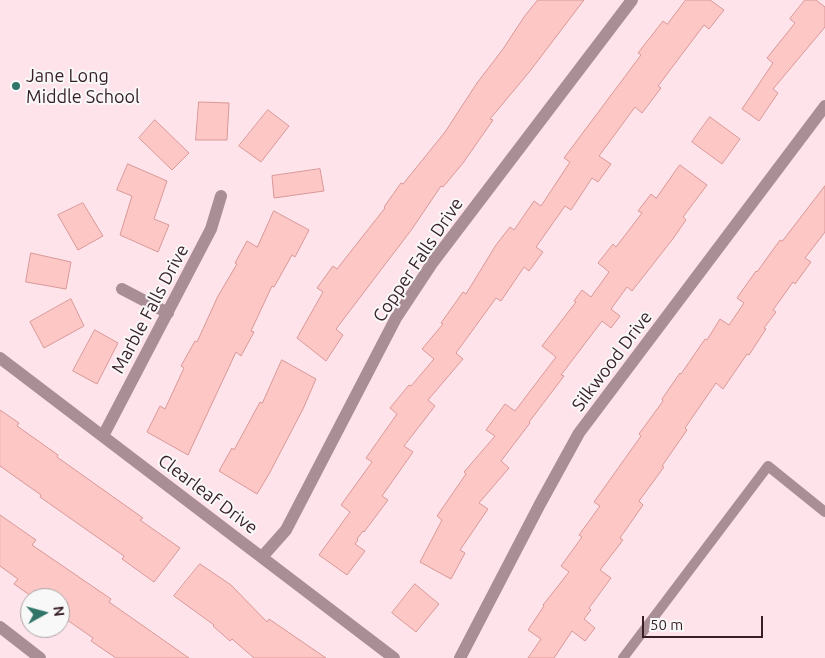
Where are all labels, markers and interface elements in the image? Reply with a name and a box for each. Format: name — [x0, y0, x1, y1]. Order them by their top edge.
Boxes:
place label: Jane Long Middle School — [26, 65, 140, 108]
marker: Jane Long Middle School — [10, 80, 22, 92]
street label: Copper Falls Drive — [368, 194, 468, 326]
street label: Marble Falls Drive — [107, 241, 193, 377]
street label: Silkwood Drive — [567, 307, 657, 415]
street label: Clearleaf Drive — [154, 450, 262, 538]
north arrow — [20, 588, 70, 638]
text: N — [50, 605, 67, 617]
scale bar — [645, 606, 766, 638]
text: 50 m — [650, 616, 683, 633]

